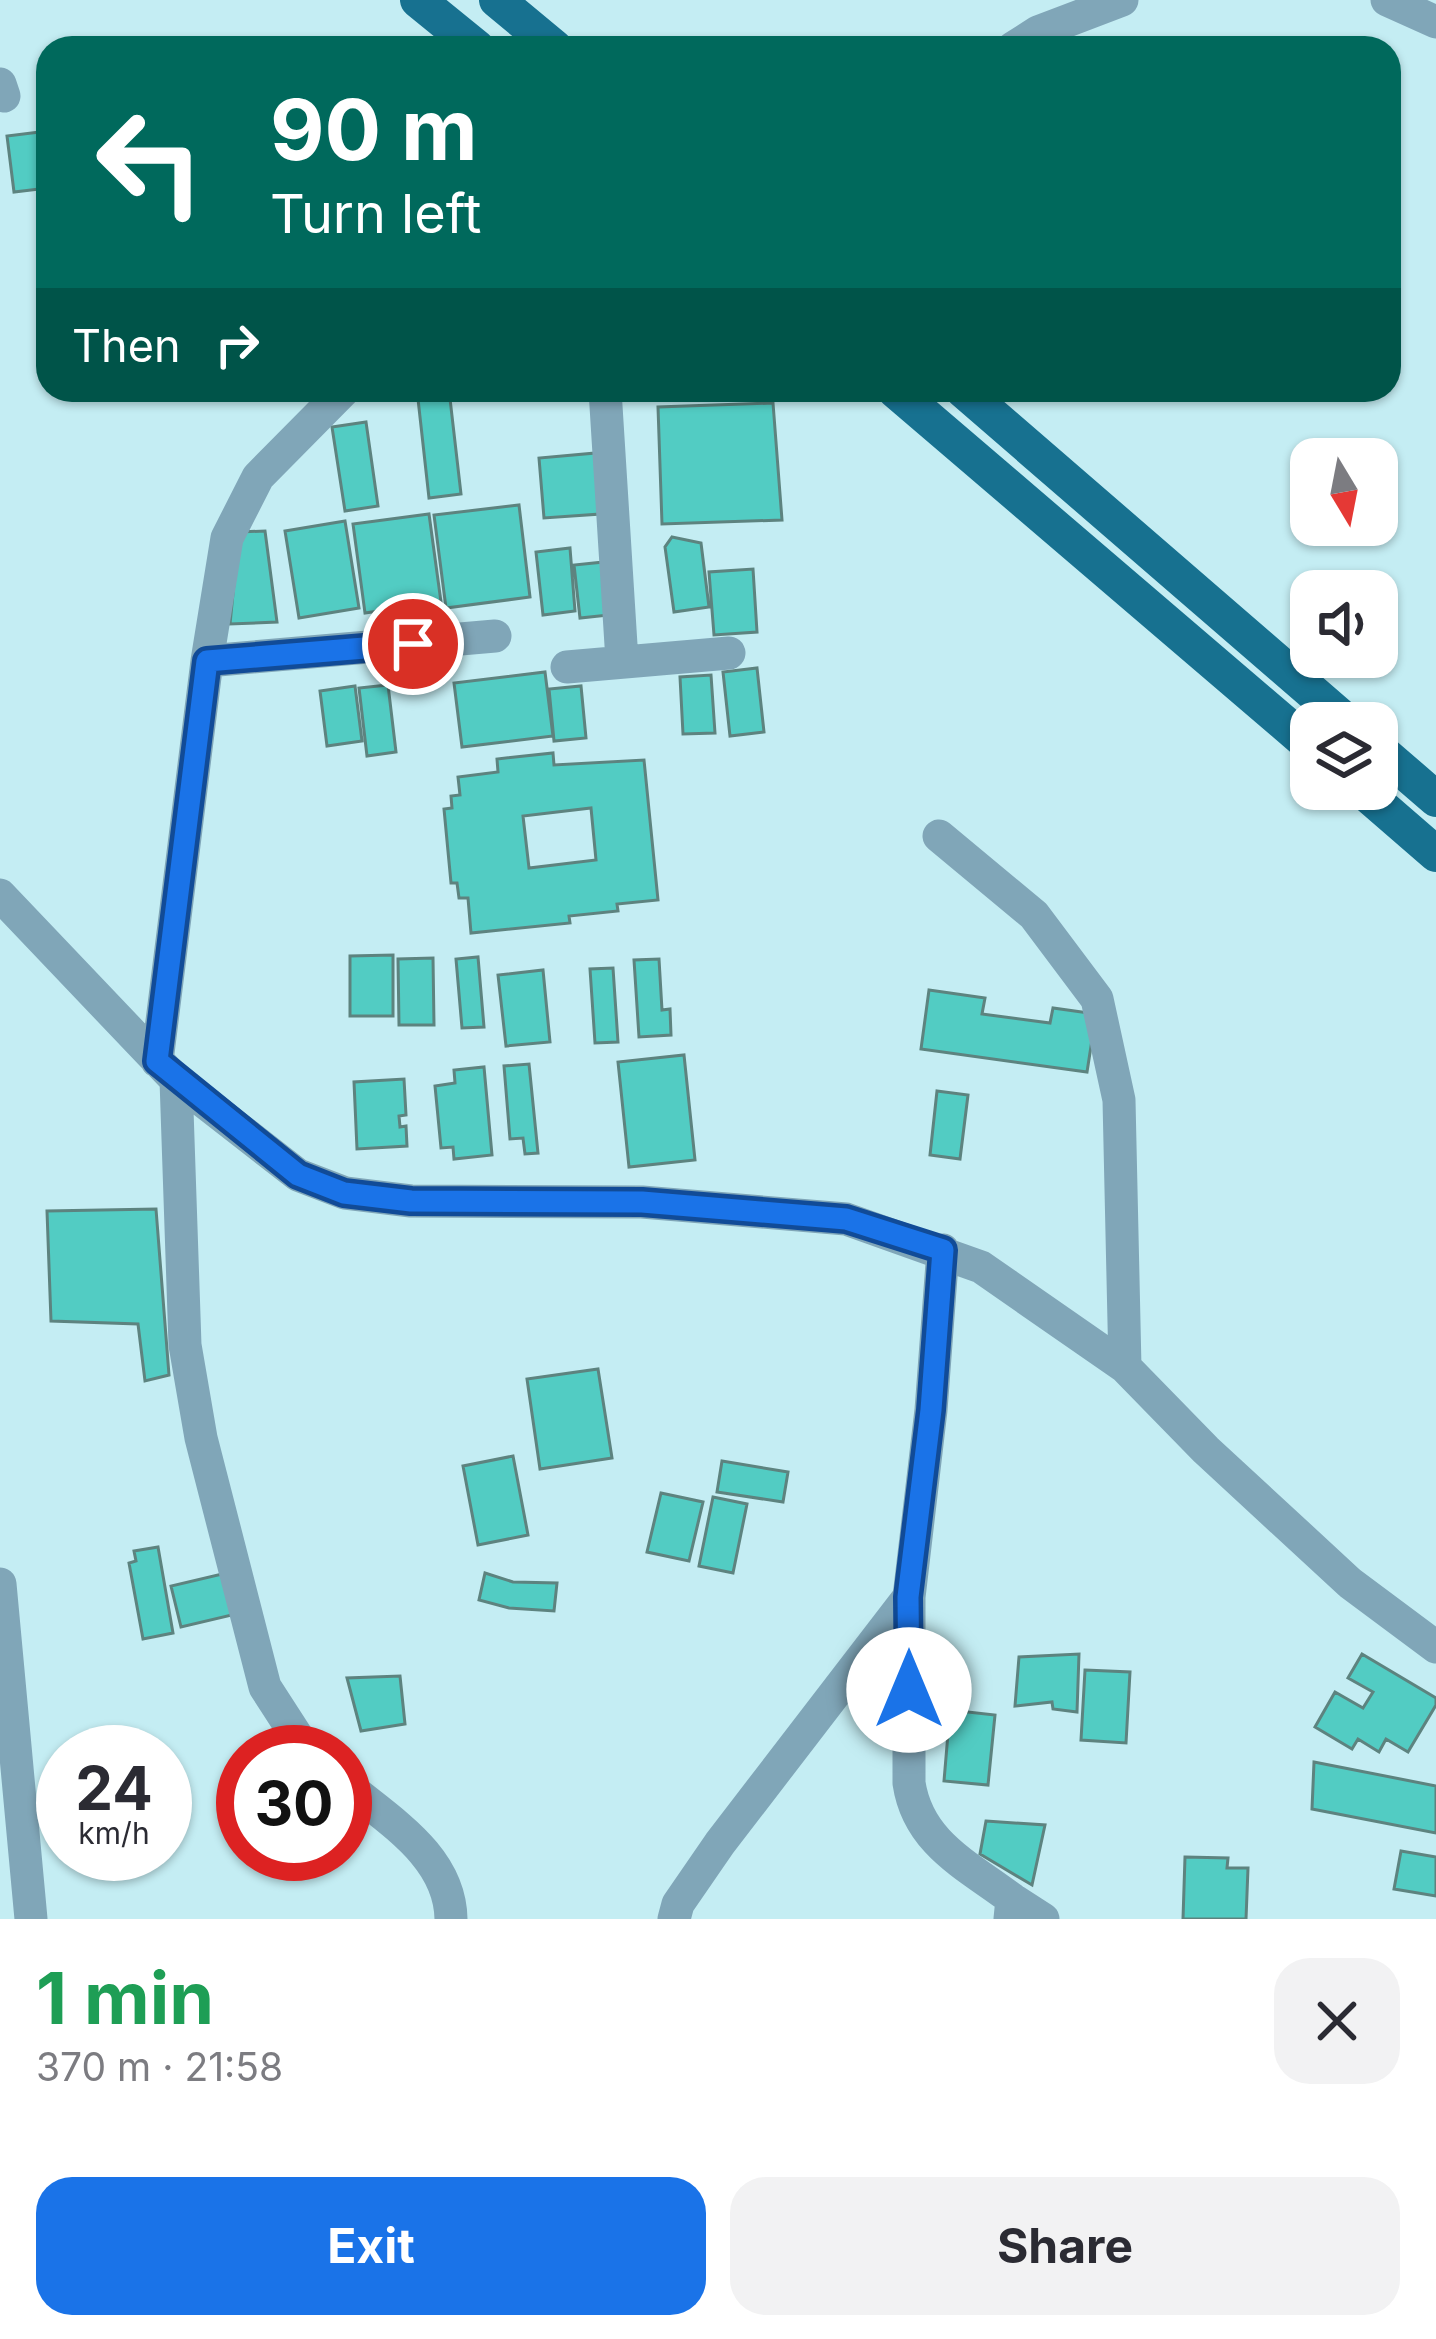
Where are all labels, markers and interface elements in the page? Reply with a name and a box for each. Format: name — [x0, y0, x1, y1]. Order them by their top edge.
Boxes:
text: 90 m — [270, 79, 478, 180]
icon: left — [72, 84, 228, 240]
text: Turn left — [270, 181, 481, 246]
icon: right — [204, 312, 270, 378]
text: Then — [72, 318, 180, 373]
north arrow — [1290, 438, 1398, 546]
map controls — [1290, 438, 1398, 810]
button: sound — [1290, 570, 1398, 678]
pin — [362, 593, 464, 695]
icon: arrive — [380, 611, 446, 677]
button: layers — [1290, 702, 1398, 810]
position arrow — [846, 1627, 972, 1753]
speed limit sign: 30 — [216, 1725, 372, 1881]
text: 24 — [75, 1752, 153, 1824]
text: km/h — [78, 1815, 150, 1851]
text: 1 min — [36, 1954, 214, 2041]
button: close — [1274, 1958, 1400, 2084]
text: 370 m · 21:58 — [36, 2043, 283, 2090]
button: Exit — [36, 2177, 706, 2315]
button: Share — [730, 2177, 1400, 2315]

